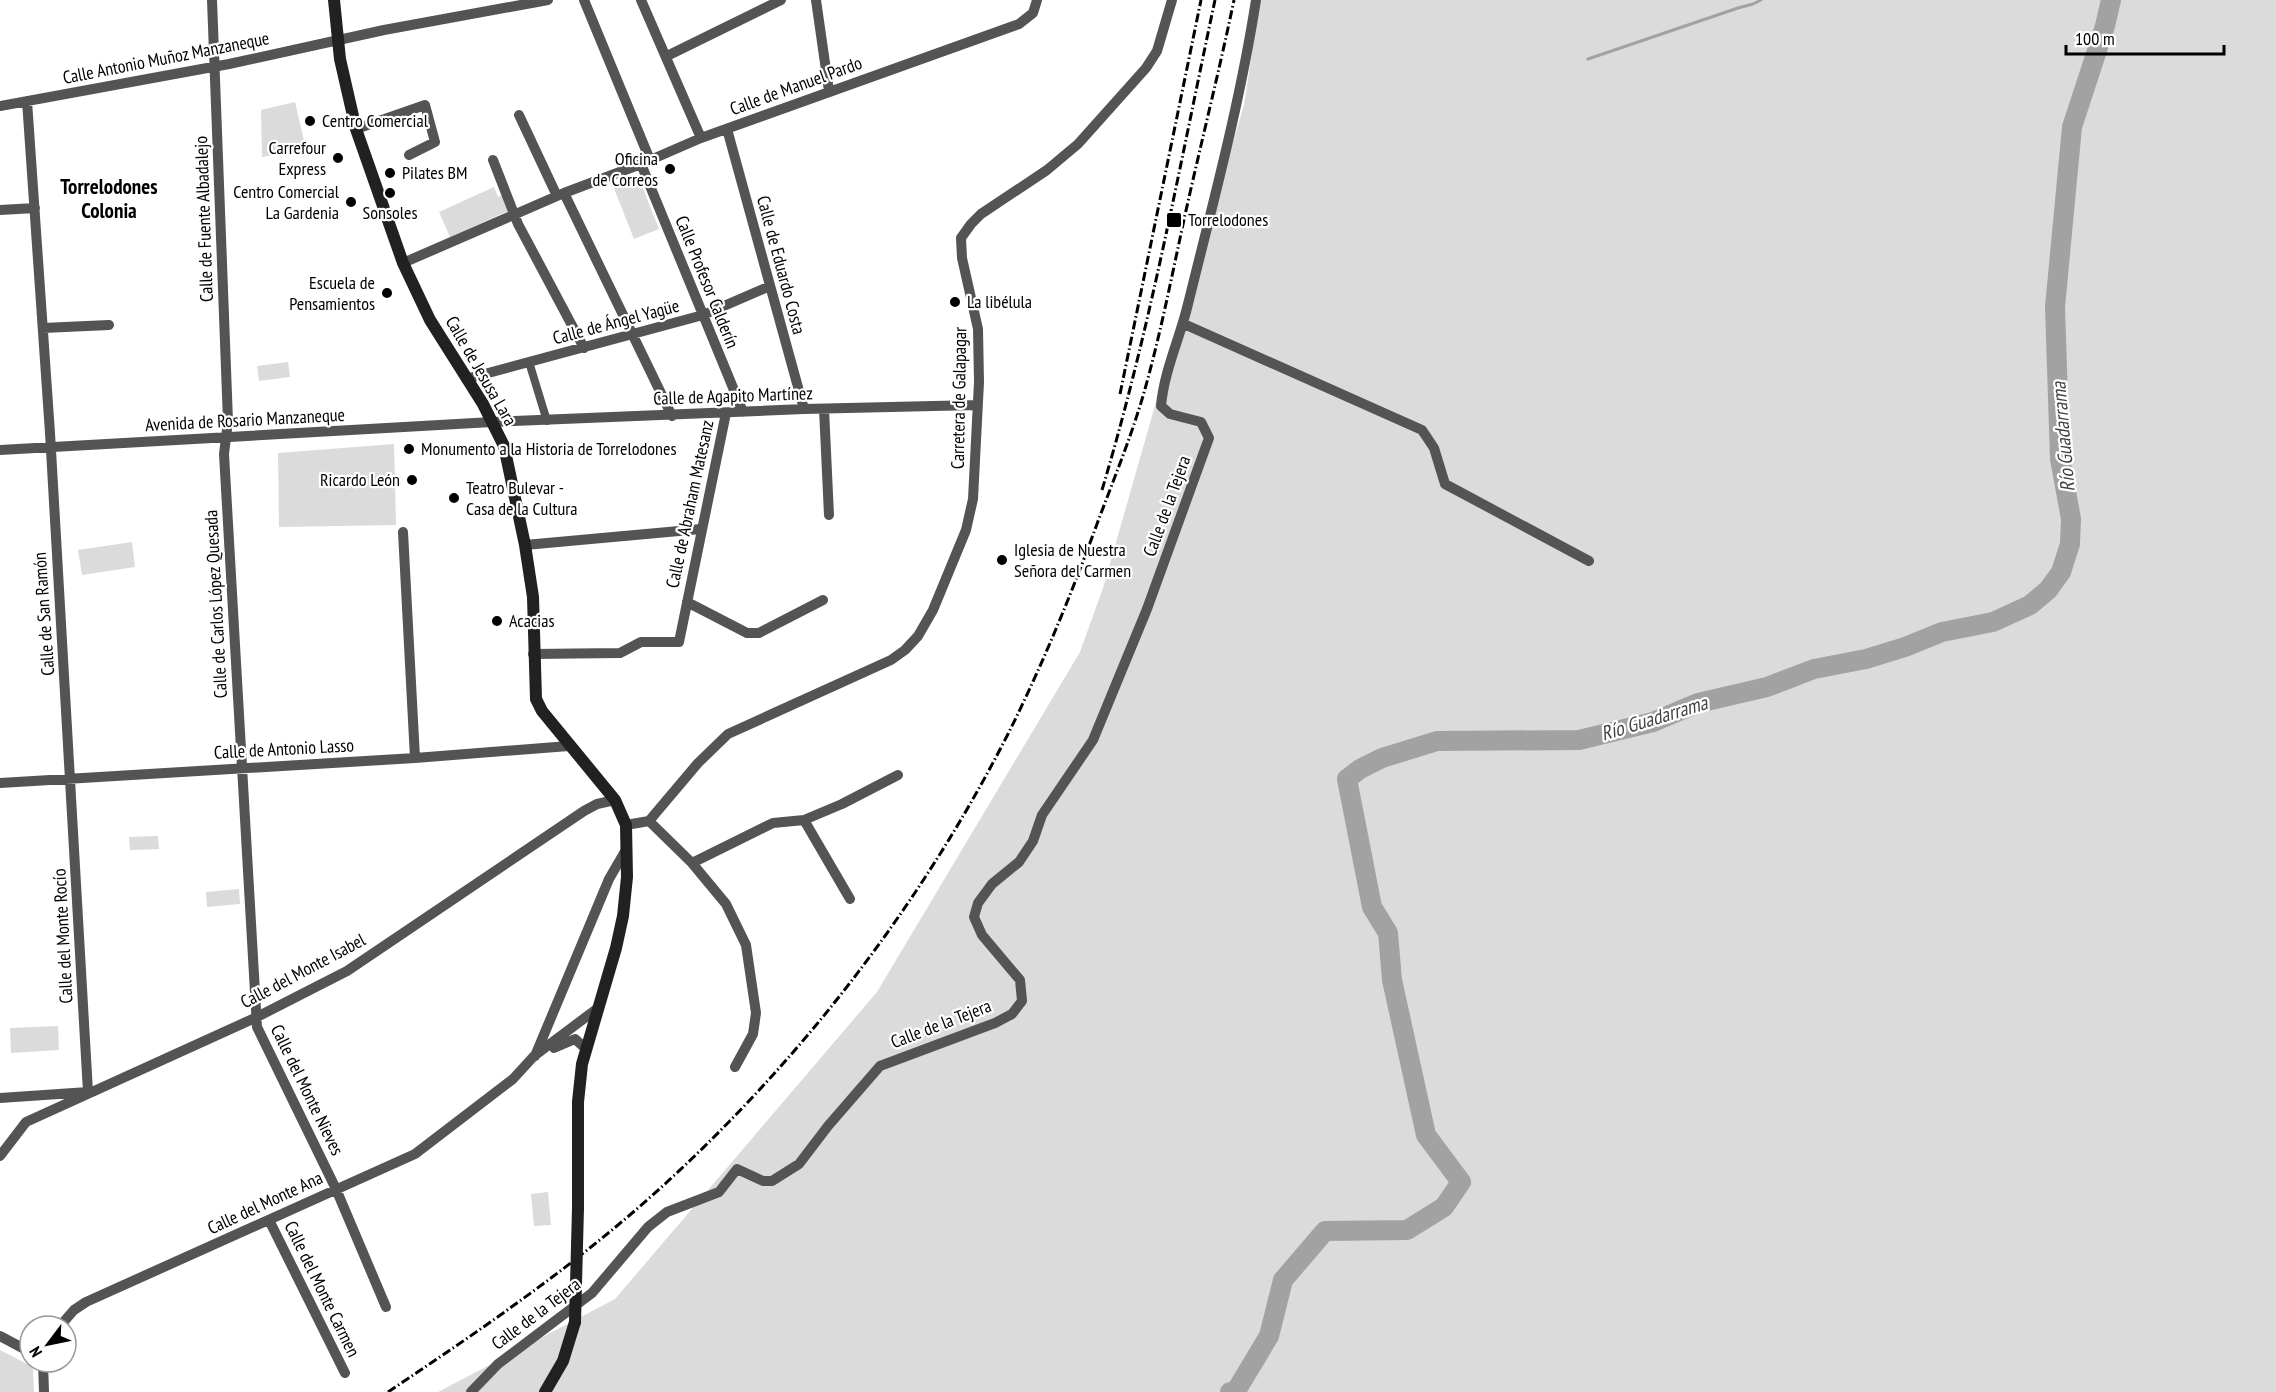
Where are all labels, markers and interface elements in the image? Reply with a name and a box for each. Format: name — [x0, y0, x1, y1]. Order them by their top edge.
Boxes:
scale bar — [2066, 18, 2224, 56]
street label: Calle Antonio Muñoz Manzaneque — [61, 26, 271, 89]
text: 100 m — [2075, 27, 2115, 50]
street label: Calle de Manuel Pardo — [727, 51, 865, 120]
place label: Centro Comercial — [322, 109, 429, 132]
marker: Centro Comercial — [303, 114, 317, 128]
street label: Calle de Fuente Albadalejo — [189, 135, 218, 302]
place label: Carrefour Express — [268, 136, 326, 180]
place label: Oficina de Correos — [592, 147, 658, 191]
marker: Carrefour Express — [331, 151, 345, 165]
place label: Pilates BM — [402, 161, 468, 184]
marker: Oficina de Correos — [663, 162, 677, 176]
marker: Pilates BM — [383, 166, 397, 180]
district label: Torrelodones Colonia — [60, 173, 158, 224]
place label: Centro Comercial La Gardenia — [233, 180, 340, 224]
marker: Sonsoles — [383, 186, 397, 200]
street label: Calle de Eduardo Costa — [752, 193, 811, 337]
marker: Centro Comercial La Gardenia — [344, 195, 358, 209]
place label: Sonsoles — [363, 201, 417, 224]
place label: Torrelodones — [1188, 208, 1268, 231]
marker: Torrelodones — [1165, 211, 1183, 229]
street label: Calle Profesor Calderín — [670, 212, 745, 351]
place label: Escuela de Pensamientos — [289, 271, 375, 315]
marker: Escuela de Pensamientos — [380, 286, 394, 300]
place label: La libélula — [967, 290, 1032, 313]
street label: Calle de Ángel Yagüe — [550, 294, 682, 349]
marker: La libélula — [948, 295, 962, 309]
street label: Calle de Jesusa Lara — [441, 312, 522, 430]
street label: Carretera de Galapagar — [946, 327, 971, 469]
water label: Río Guadarrama — [2045, 380, 2081, 493]
street label: Calle de Agapito Martínez — [653, 381, 813, 410]
street label: Avenida de Rosario Manzaneque — [145, 403, 345, 436]
street label: Calle de Abraham Matesanz — [660, 418, 719, 590]
place label: Monumento a la Historia de Torrelodones — [421, 437, 677, 460]
marker: Monumento a la Historia de Torrelodones — [402, 442, 416, 456]
street label: Calle de la Tejera — [1138, 452, 1195, 559]
place label: Ricardo León — [320, 468, 400, 491]
marker: Ricardo León — [405, 473, 419, 487]
place label: Teatro Bulevar - Casa de la Cultura — [466, 476, 577, 520]
marker: Teatro Bulevar - Casa de la Cultura — [447, 491, 461, 505]
street label: Calle de Carlos López Quesada — [199, 509, 232, 699]
place label: Iglesia de Nuestra Señora del Carmen — [1014, 538, 1131, 582]
street label: Calle de San Ramón — [28, 552, 59, 677]
marker: Iglesia de Nuestra Señora del Carmen — [995, 553, 1009, 567]
place label: Acacias — [509, 609, 555, 632]
marker: Acacias — [490, 614, 504, 628]
water label: Río Guadarrama — [1598, 689, 1711, 747]
street label: Calle de Antonio Lasso — [213, 733, 355, 764]
street label: Calle del Monte Rocío — [47, 868, 78, 1004]
street label: Calle del Monte Isabel — [236, 928, 370, 1013]
street label: Calle de la Tejera — [887, 994, 994, 1053]
street label: Calle del Monte Nieves — [266, 1021, 349, 1159]
street label: Calle del Monte Ana — [204, 1166, 326, 1239]
street label: Calle del Monte Carmen — [280, 1217, 365, 1361]
street label: Calle de la Tejera — [487, 1273, 585, 1355]
north arrow — [18, 1314, 78, 1374]
text: N — [25, 1343, 46, 1361]

